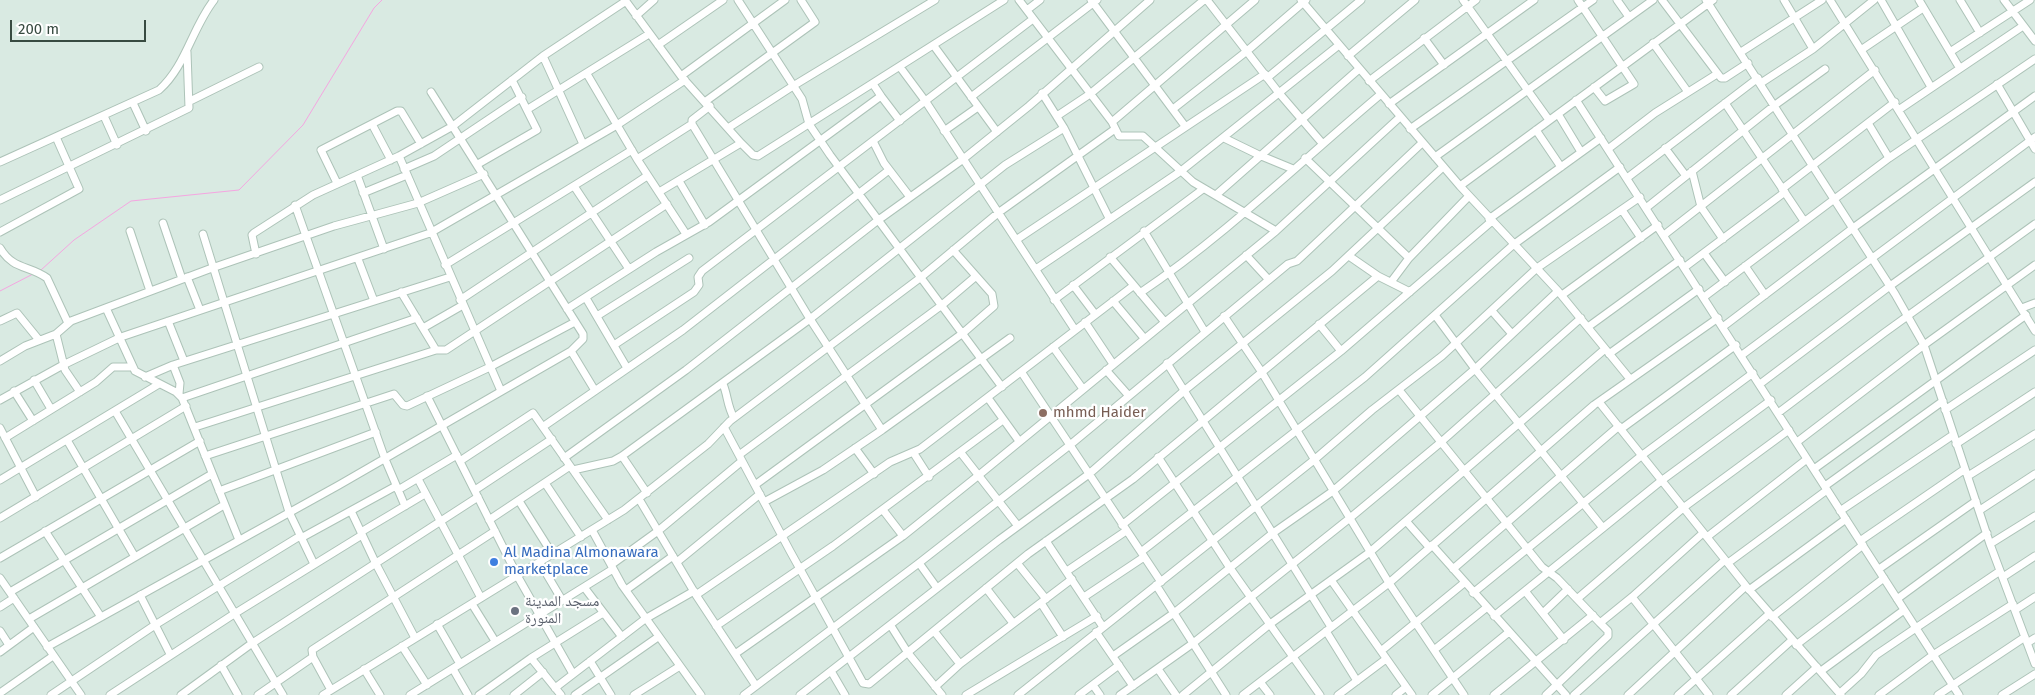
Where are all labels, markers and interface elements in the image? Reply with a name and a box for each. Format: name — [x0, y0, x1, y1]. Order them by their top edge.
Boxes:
scale bar — [12, 10, 149, 42]
text: 200 m — [18, 20, 59, 38]
place label: mhmd Haider — [1053, 404, 1146, 422]
marker: mhmd Haider — [1037, 407, 1049, 419]
place label: Al Madina Almonawara marketplace — [504, 544, 659, 579]
marker: Al Madina Almonawara marketplace — [488, 556, 500, 568]
place label: مسجد المدينة المنورة — [525, 593, 599, 628]
marker: مسجد المدينة المنورة — [509, 605, 521, 617]

